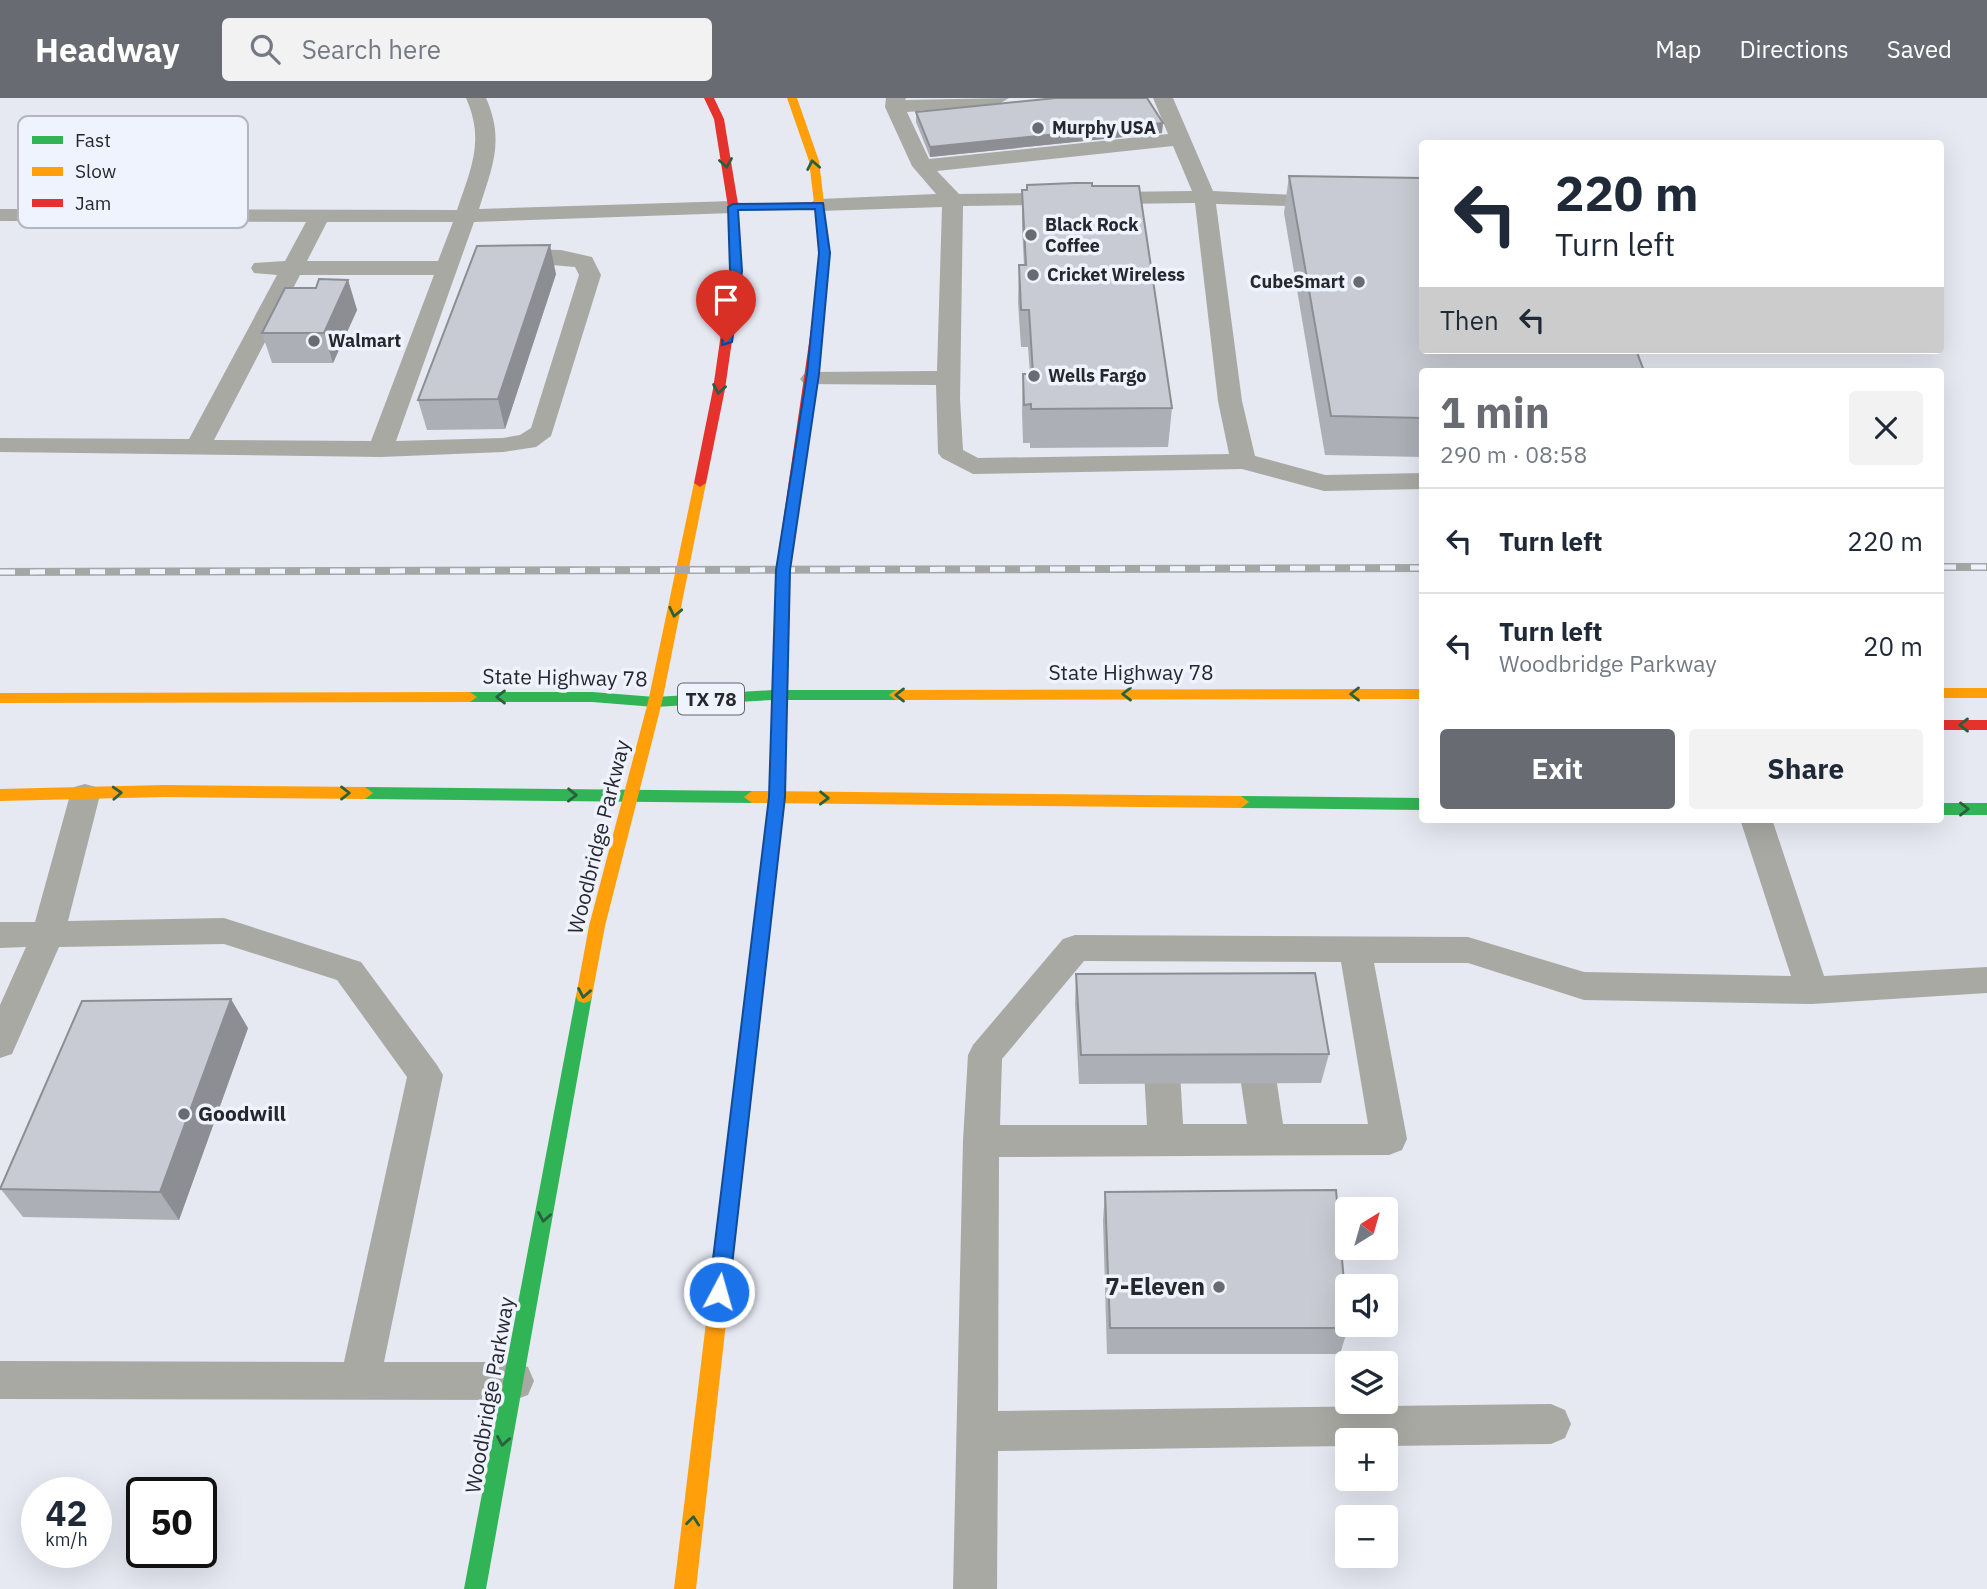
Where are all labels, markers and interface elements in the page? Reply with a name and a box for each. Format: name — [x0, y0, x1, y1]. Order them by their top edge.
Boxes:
search box — [222, 18, 712, 81]
text: Headway — [35, 28, 180, 71]
icon: search — [246, 30, 284, 68]
text: Search here — [302, 32, 441, 66]
text: Map — [1655, 33, 1701, 65]
text: Directions — [1739, 33, 1849, 65]
text: Saved — [1887, 33, 1952, 65]
legend — [18, 116, 248, 228]
place label: Murphy USA — [1052, 116, 1156, 139]
marker: Murphy USA — [1030, 120, 1046, 136]
text: Fast — [75, 128, 111, 152]
one-way arrow — [718, 157, 733, 169]
text: Slow — [75, 159, 116, 183]
one-way arrow — [807, 159, 822, 171]
text: 220 m — [1555, 161, 1699, 224]
icon: left — [1440, 168, 1531, 259]
text: Jam — [75, 191, 111, 215]
place label: Black Rock Coffee — [1045, 213, 1139, 257]
text: Turn left — [1555, 223, 1675, 265]
marker: Black Rock Coffee — [1023, 227, 1039, 243]
place label: Cricket Wireless — [1047, 263, 1185, 286]
marker: Cricket Wireless — [1025, 267, 1041, 283]
pin — [696, 270, 756, 342]
place label: CubeSmart — [1250, 270, 1345, 293]
marker: CubeSmart — [1351, 274, 1367, 290]
icon: arrive — [707, 281, 745, 319]
icon: left — [1513, 301, 1551, 339]
text: Then — [1440, 303, 1499, 337]
place label: Walmart — [328, 329, 401, 352]
marker: Walmart — [306, 333, 322, 349]
place label: Wells Fargo — [1048, 364, 1146, 387]
marker: Wells Fargo — [1026, 368, 1042, 384]
one-way arrow — [712, 383, 727, 395]
text: 1 min — [1440, 385, 1550, 440]
button: close — [1849, 391, 1923, 465]
text: 290 m · 08:58 — [1440, 439, 1587, 469]
icon: left — [1440, 522, 1478, 560]
text: Turn left — [1499, 524, 1602, 558]
text: 220 m — [1847, 524, 1923, 558]
one-way arrow — [668, 606, 683, 618]
text: Turn left — [1499, 614, 1602, 648]
icon: left — [1440, 627, 1478, 665]
text: 20 m — [1863, 629, 1923, 663]
text: Woodbridge Parkway — [1499, 648, 1717, 678]
street label: State Highway 78 — [1048, 658, 1214, 686]
street label: State Highway 78 — [482, 662, 648, 692]
road number: TX 78 — [678, 684, 744, 714]
one-way arrow — [1121, 686, 1132, 702]
one-way arrow — [1349, 686, 1359, 702]
one-way arrow — [894, 687, 904, 703]
one-way arrow — [495, 689, 506, 705]
one-way arrow — [1958, 717, 1969, 733]
button: Exit — [1440, 729, 1675, 809]
button: Share — [1689, 729, 1923, 809]
street label: Woodbridge Parkway — [560, 736, 636, 937]
one-way arrow — [340, 785, 350, 801]
one-way arrow — [112, 786, 123, 801]
one-way arrow — [567, 787, 578, 803]
one-way arrow — [819, 790, 830, 806]
one-way arrow — [1959, 801, 1970, 817]
one-way arrow — [578, 987, 593, 999]
place label: Goodwill — [198, 1099, 286, 1127]
marker: Goodwill — [176, 1106, 192, 1122]
north arrow — [1335, 1197, 1398, 1260]
map controls — [1335, 1197, 1398, 1568]
one-way arrow — [537, 1211, 552, 1223]
position arrow — [682, 1255, 756, 1329]
place label: 7-Eleven — [1105, 1270, 1205, 1302]
button: sound — [1335, 1274, 1398, 1337]
marker: 7-Eleven — [1211, 1279, 1227, 1295]
street label: Woodbridge Parkway — [458, 1294, 520, 1495]
button: layers — [1335, 1351, 1398, 1414]
button: + — [1335, 1428, 1398, 1491]
one-way arrow — [496, 1435, 511, 1447]
speed limit sign: 50 — [126, 1477, 217, 1568]
text: 42 — [45, 1490, 88, 1536]
button: − — [1335, 1505, 1398, 1568]
one-way arrow — [685, 1515, 700, 1527]
text: km/h — [45, 1528, 88, 1551]

